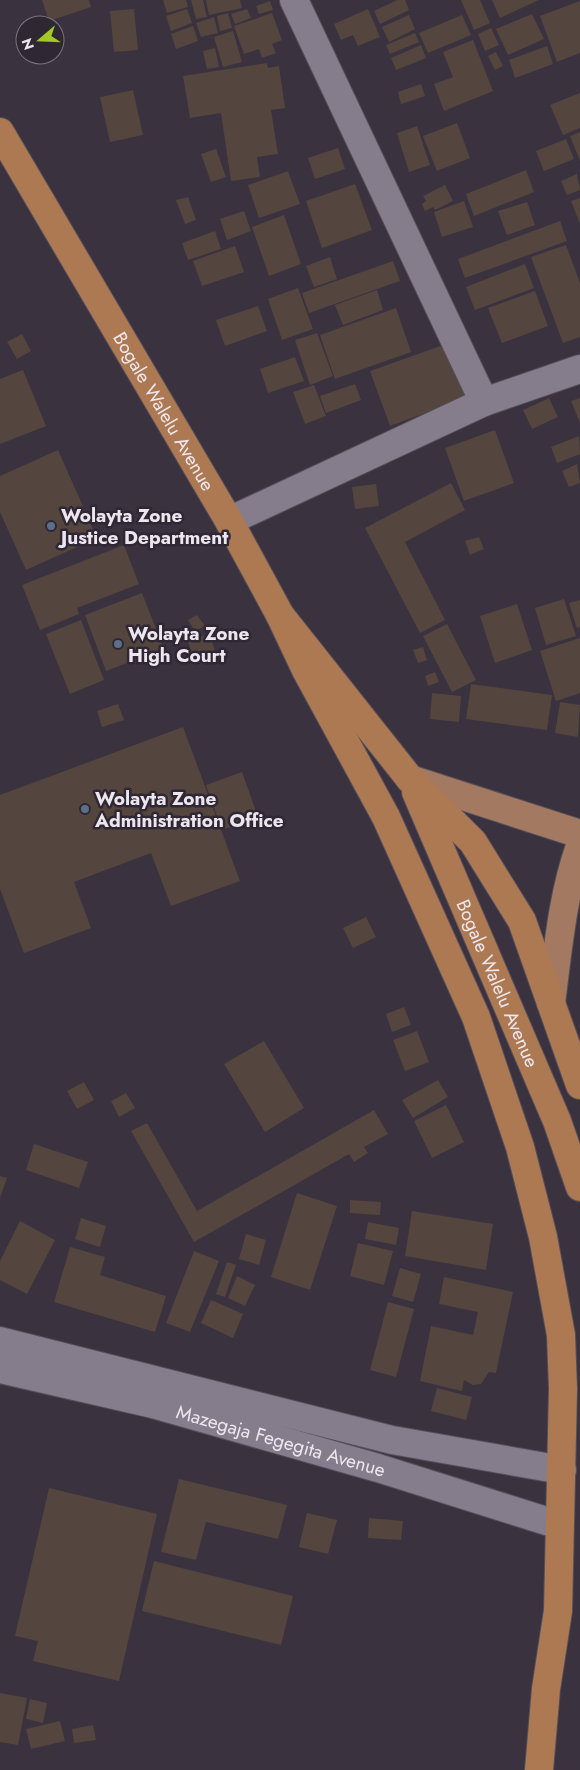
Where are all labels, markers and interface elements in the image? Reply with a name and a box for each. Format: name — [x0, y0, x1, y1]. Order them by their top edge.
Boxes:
north arrow — [15, 15, 65, 65]
text: N — [16, 36, 39, 53]
street label: Bogale Walelu Avenue — [107, 327, 221, 496]
place label: Wolayta Zone Justice Department — [57, 502, 228, 551]
marker: Wolayta Zone Justice Department — [45, 520, 57, 532]
place label: Wolayta Zone High Court — [128, 620, 249, 669]
marker: Wolayta Zone High Court — [112, 638, 124, 650]
place label: Wolayta Zone Administration Office — [94, 785, 284, 834]
marker: Wolayta Zone Administration Office — [79, 803, 91, 815]
street label: Bogale Walelu Avenue — [450, 895, 545, 1072]
street label: Mazegaja Fegegita Avenue — [173, 1398, 389, 1484]

